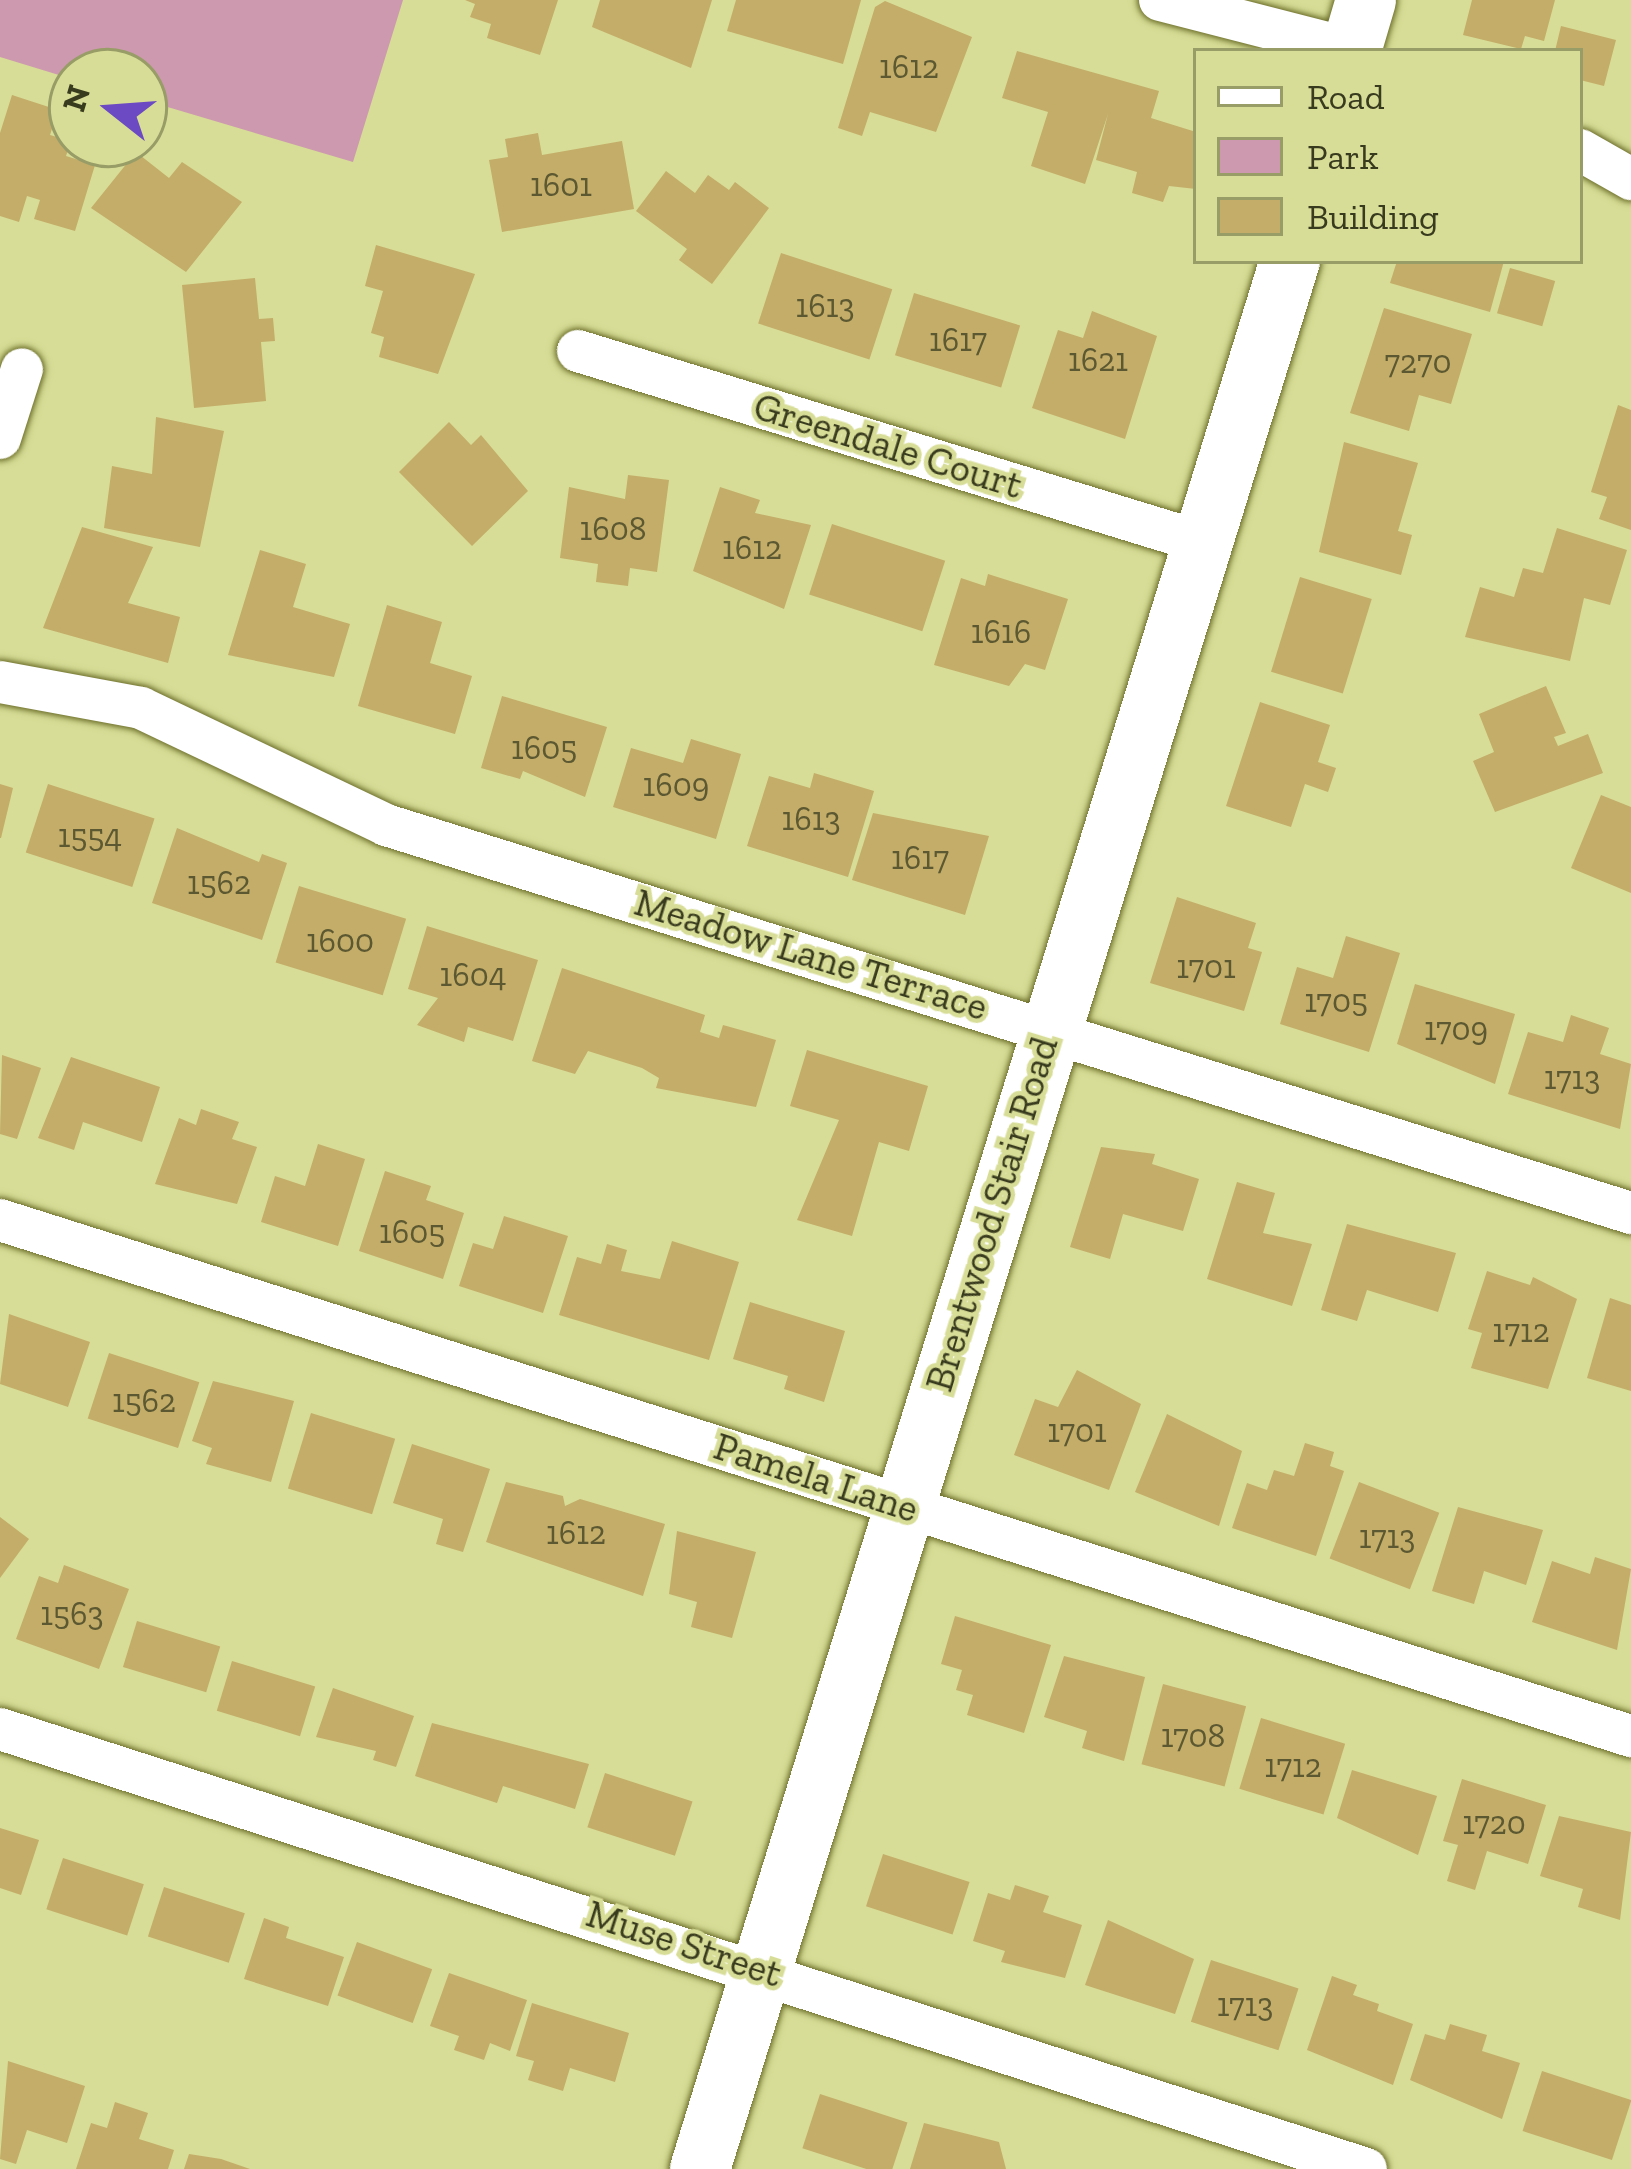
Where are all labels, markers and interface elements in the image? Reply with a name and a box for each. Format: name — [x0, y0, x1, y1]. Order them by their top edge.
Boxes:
house number: 1612 — [879, 47, 939, 87]
north arrow — [48, 48, 168, 168]
legend — [1193, 48, 1583, 264]
text: Road — [1307, 75, 1384, 118]
text: N — [54, 81, 98, 116]
text: Park — [1307, 135, 1378, 178]
house number: 1601 — [530, 165, 592, 205]
text: Building — [1307, 195, 1439, 238]
house number: 1613 — [795, 286, 855, 326]
house number: 1617 — [929, 320, 987, 360]
house number: 1621 — [1068, 340, 1128, 380]
house number: 7270 — [1384, 342, 1452, 382]
street label: Greendale Court — [748, 383, 1028, 509]
house number: 1608 — [580, 509, 646, 549]
house number: 1612 — [722, 528, 782, 568]
house number: 1616 — [971, 612, 1031, 652]
house number: 1605 — [511, 728, 577, 768]
house number: 1609 — [643, 765, 709, 805]
house number: 1613 — [781, 799, 841, 839]
house number: 1554 — [58, 816, 122, 856]
house number: 1617 — [891, 838, 949, 878]
house number: 1562 — [187, 863, 251, 903]
street label: Meadow Lane Terrace — [628, 879, 994, 1031]
house number: 1600 — [306, 921, 374, 961]
house number: 1701 — [1176, 947, 1236, 987]
house number: 1604 — [439, 955, 507, 995]
house number: 1705 — [1304, 981, 1368, 1021]
house number: 1709 — [1424, 1009, 1488, 1049]
street label: Brentwood Stair Road — [916, 1031, 1068, 1397]
house number: 1713 — [1544, 1058, 1600, 1098]
house number: 1605 — [379, 1212, 445, 1252]
house number: 1712 — [1492, 1311, 1550, 1351]
house number: 1562 — [112, 1381, 176, 1421]
house number: 1701 — [1047, 1411, 1107, 1451]
street label: Pamela Lane — [708, 1423, 924, 1533]
house number: 1612 — [546, 1513, 606, 1553]
house number: 1713 — [1359, 1517, 1415, 1557]
house number: 1563 — [40, 1594, 104, 1634]
house number: 1708 — [1161, 1716, 1225, 1756]
house number: 1712 — [1264, 1746, 1322, 1786]
house number: 1720 — [1462, 1803, 1526, 1843]
street label: Muse Street — [580, 1890, 788, 1998]
house number: 1713 — [1217, 1985, 1273, 2025]

